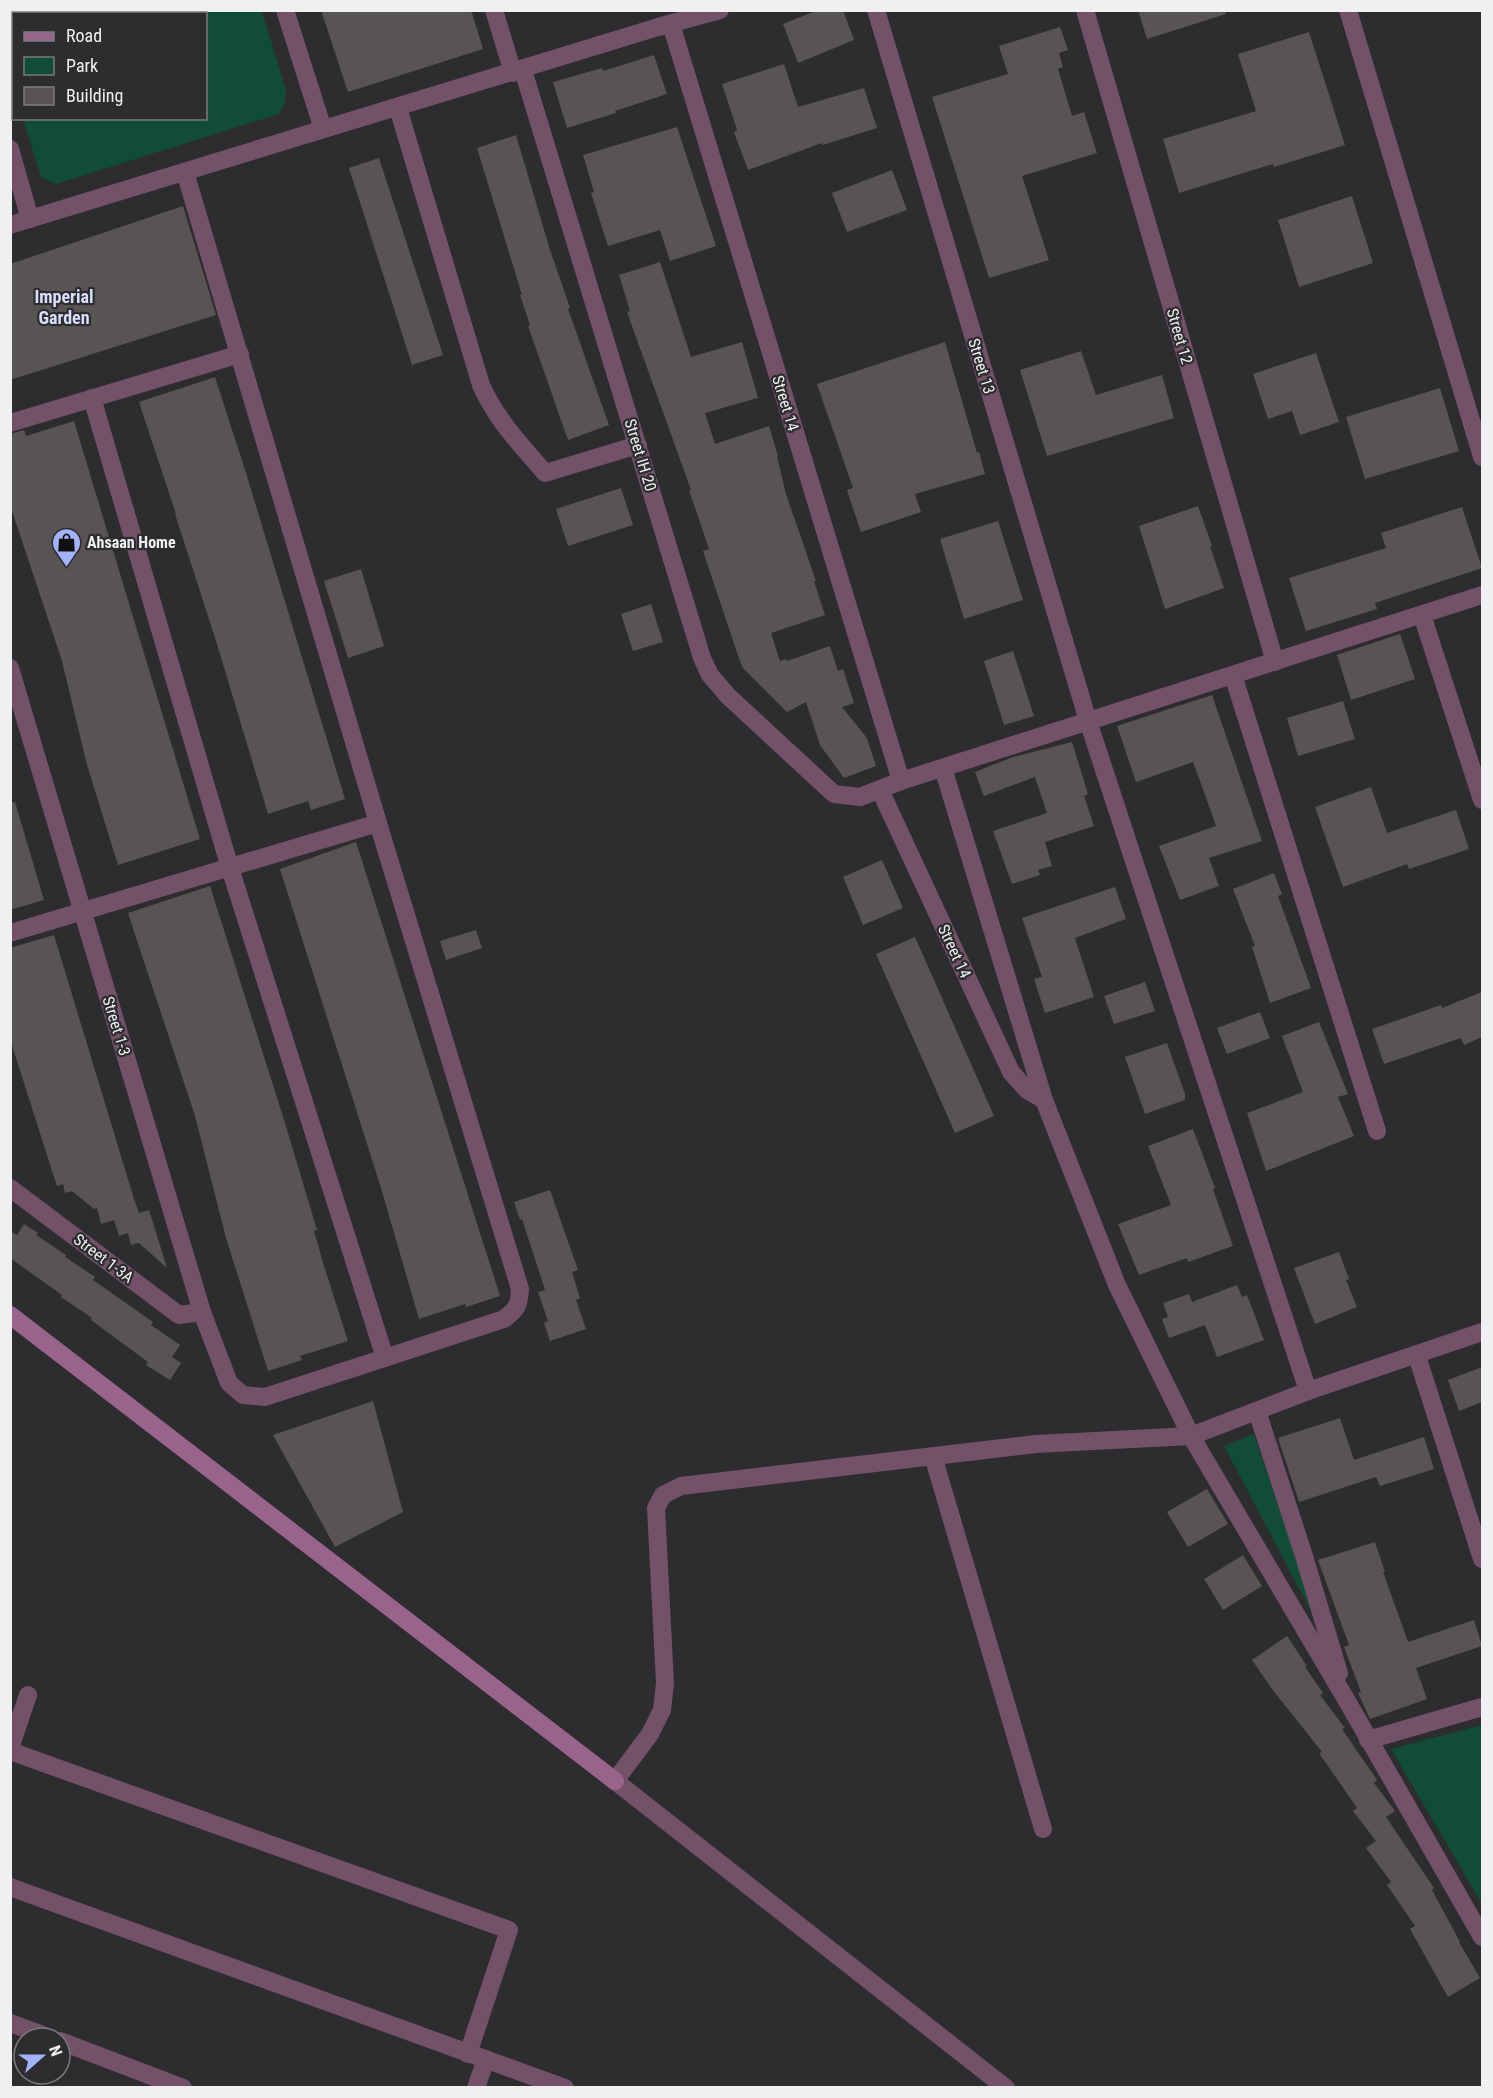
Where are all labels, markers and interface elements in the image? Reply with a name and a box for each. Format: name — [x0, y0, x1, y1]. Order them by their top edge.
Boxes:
legend — [12, 12, 207, 120]
text: Road — [66, 25, 102, 46]
text: Park — [66, 55, 98, 76]
text: Building — [66, 85, 123, 106]
district label: Imperial Garden — [34, 286, 94, 328]
street label: Street 12 — [1163, 306, 1197, 366]
street label: Street 13 — [964, 336, 999, 396]
street label: Street 14 — [768, 373, 803, 433]
street label: Street IH 20 — [621, 417, 661, 494]
shop icon: Ahsaan Home — [50, 526, 82, 568]
place label: Ahsaan Home — [87, 533, 176, 552]
street label: Street 14 — [934, 921, 975, 981]
street label: Street 1-3 — [99, 994, 135, 1058]
street label: Street 1-3A — [70, 1230, 137, 1287]
north arrow — [12, 2026, 72, 2086]
text: N — [45, 2043, 66, 2059]

